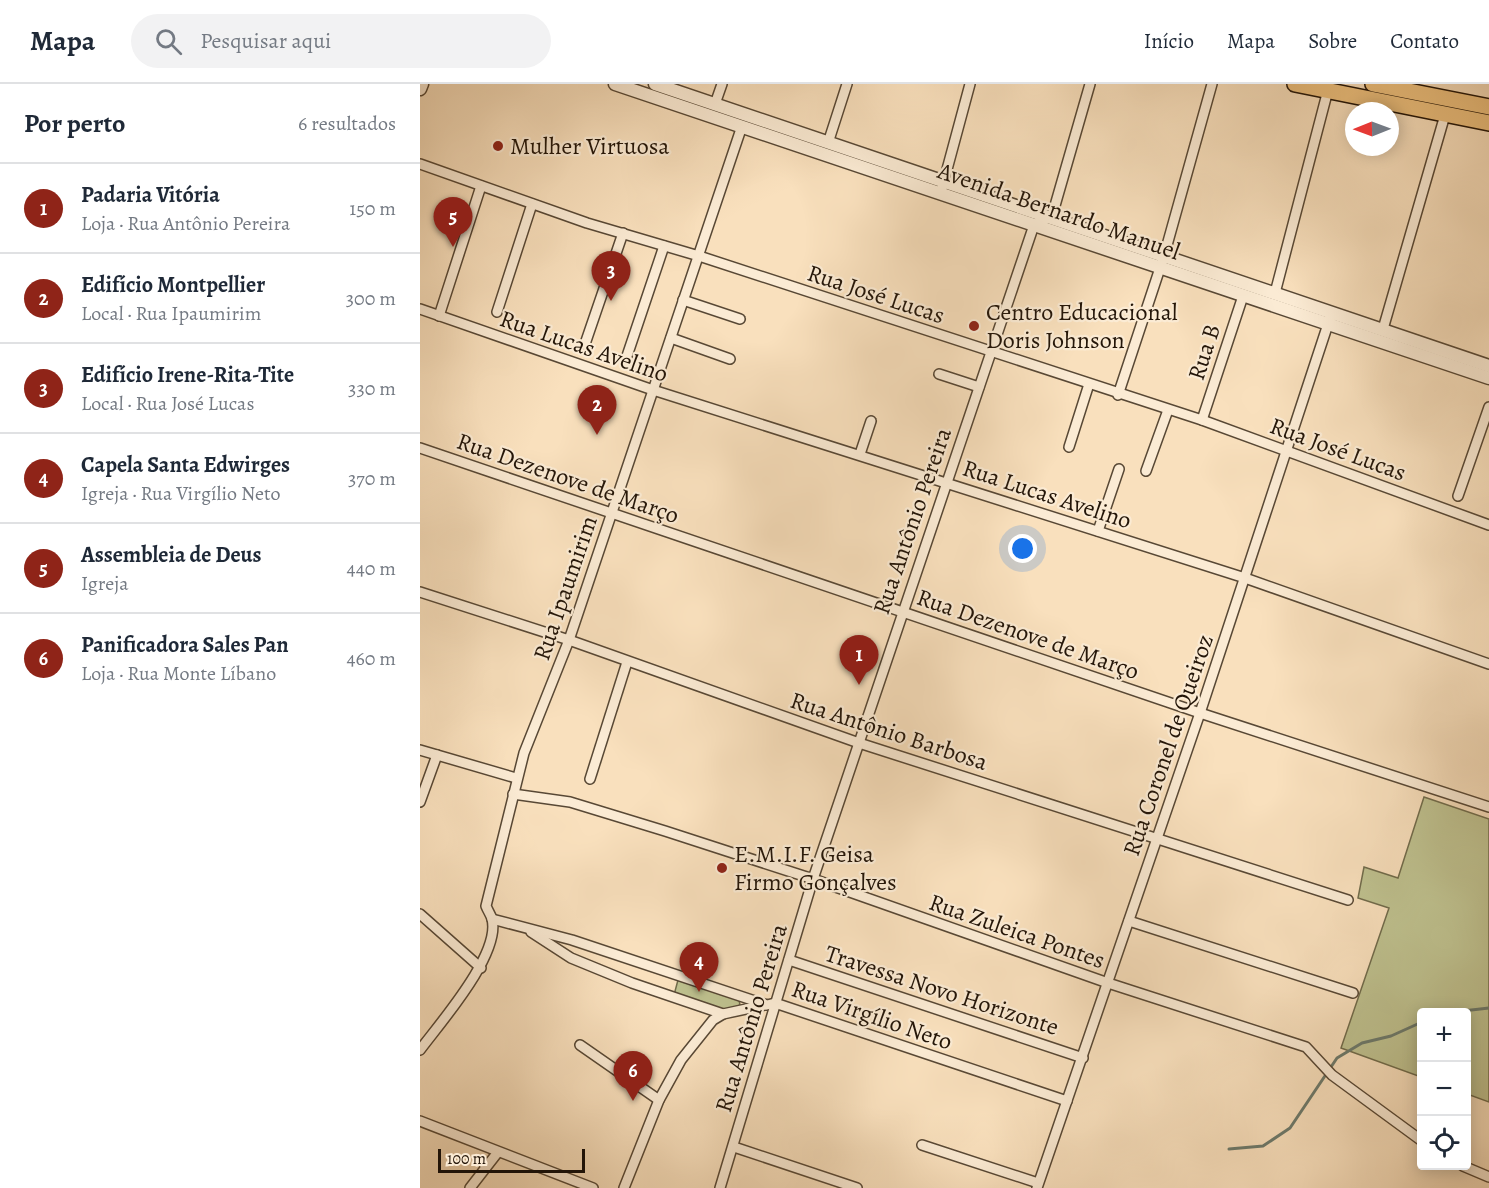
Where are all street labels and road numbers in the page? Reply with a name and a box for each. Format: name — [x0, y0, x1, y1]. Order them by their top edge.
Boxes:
street label: Avenida Bernardo Manuel — [933, 154, 1185, 268]
street label: Rua José Lucas — [803, 257, 949, 331]
street label: Rua Lucas Avelino — [496, 302, 672, 390]
street label: Rua B — [1180, 320, 1228, 384]
street label: Rua José Lucas — [1265, 410, 1411, 488]
street label: Rua Antônio Pereira — [865, 423, 959, 619]
street label: Rua Dezenove de Março — [453, 425, 683, 531]
street label: Rua Lucas Avelino — [958, 452, 1136, 536]
street label: Rua Ipaumirim — [525, 511, 605, 665]
street label: Rua Dezenove de Março — [913, 581, 1143, 687]
street label: Rua Coronel de Queiroz — [1115, 630, 1221, 860]
street label: Rua Antônio Barbosa — [786, 684, 993, 778]
street label: Rua Zuleica Pontes — [925, 886, 1109, 976]
street label: Rua Antônio Pereira — [707, 919, 795, 1116]
street label: Travessa Novo Horizonte — [821, 937, 1063, 1043]
street label: Rua Virgílio Neto — [787, 973, 957, 1057]

